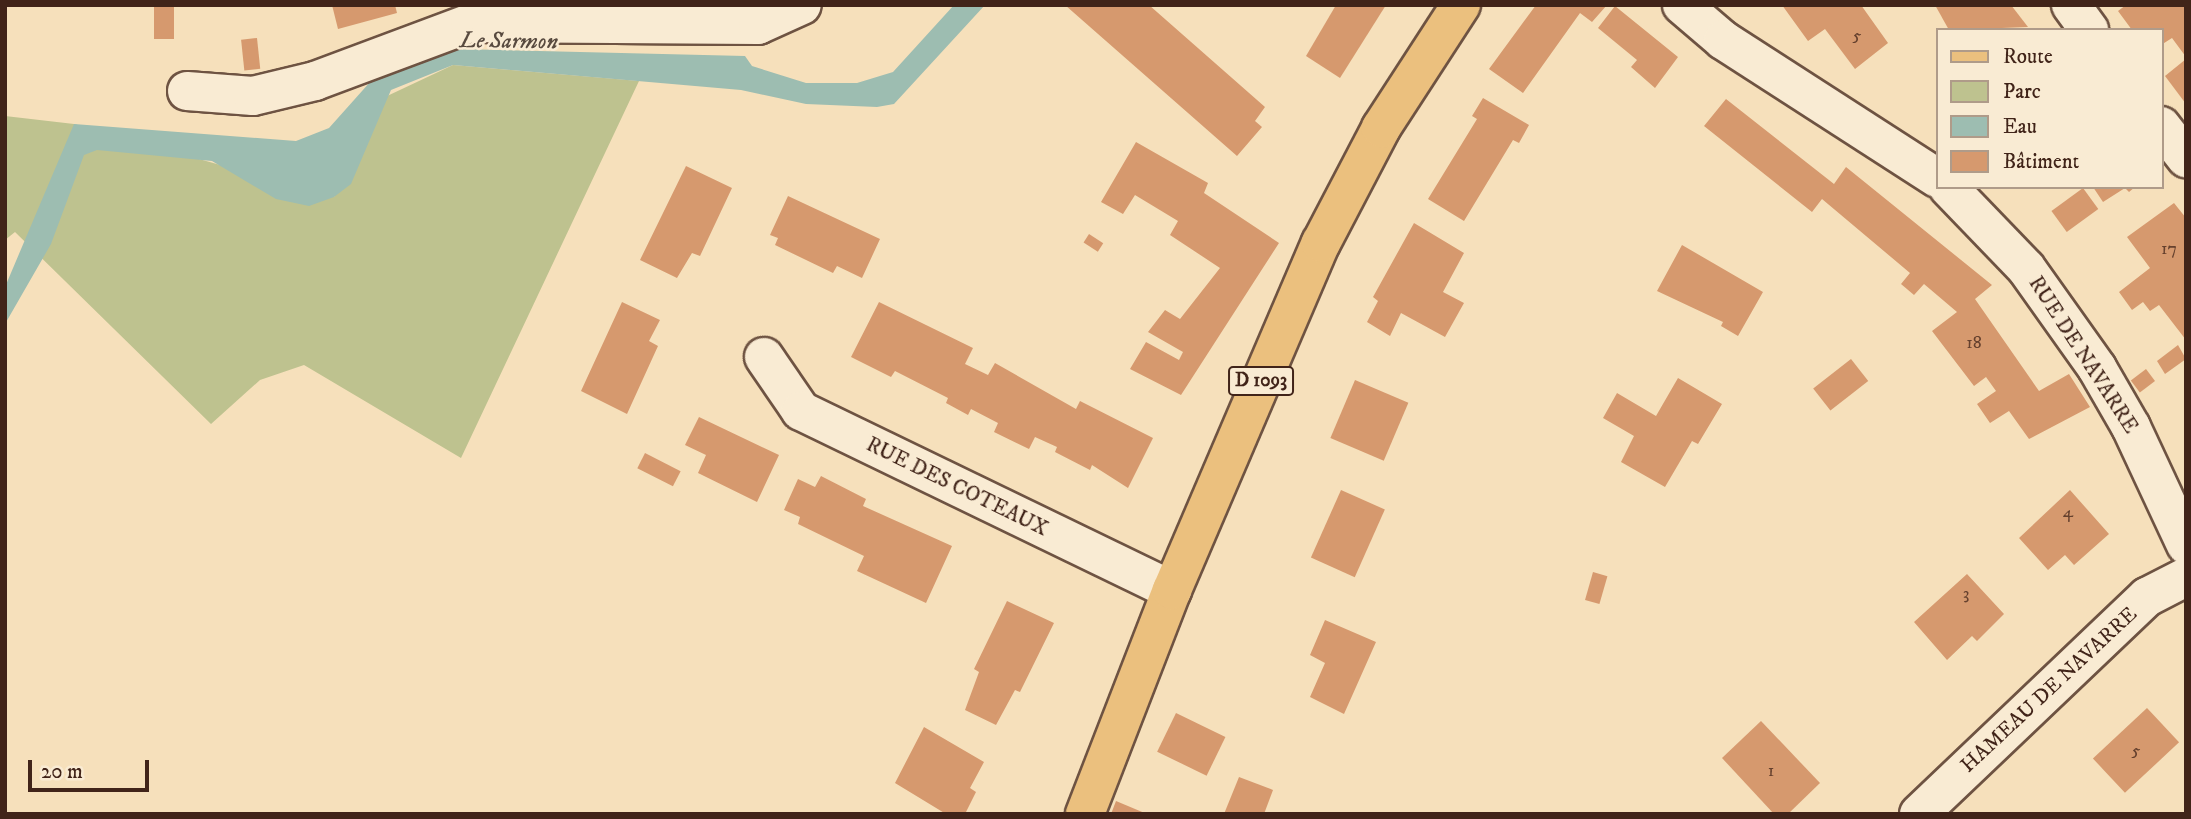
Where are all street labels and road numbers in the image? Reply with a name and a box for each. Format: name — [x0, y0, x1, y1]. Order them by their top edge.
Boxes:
street label: RUE DE NAVARRE — [2023, 272, 2143, 438]
road number: D 1093 — [1228, 366, 1294, 396]
street label: RUE DES COTEAUX — [862, 432, 1052, 542]
street label: HAMEAU DE NAVARRE — [1956, 602, 2142, 778]

